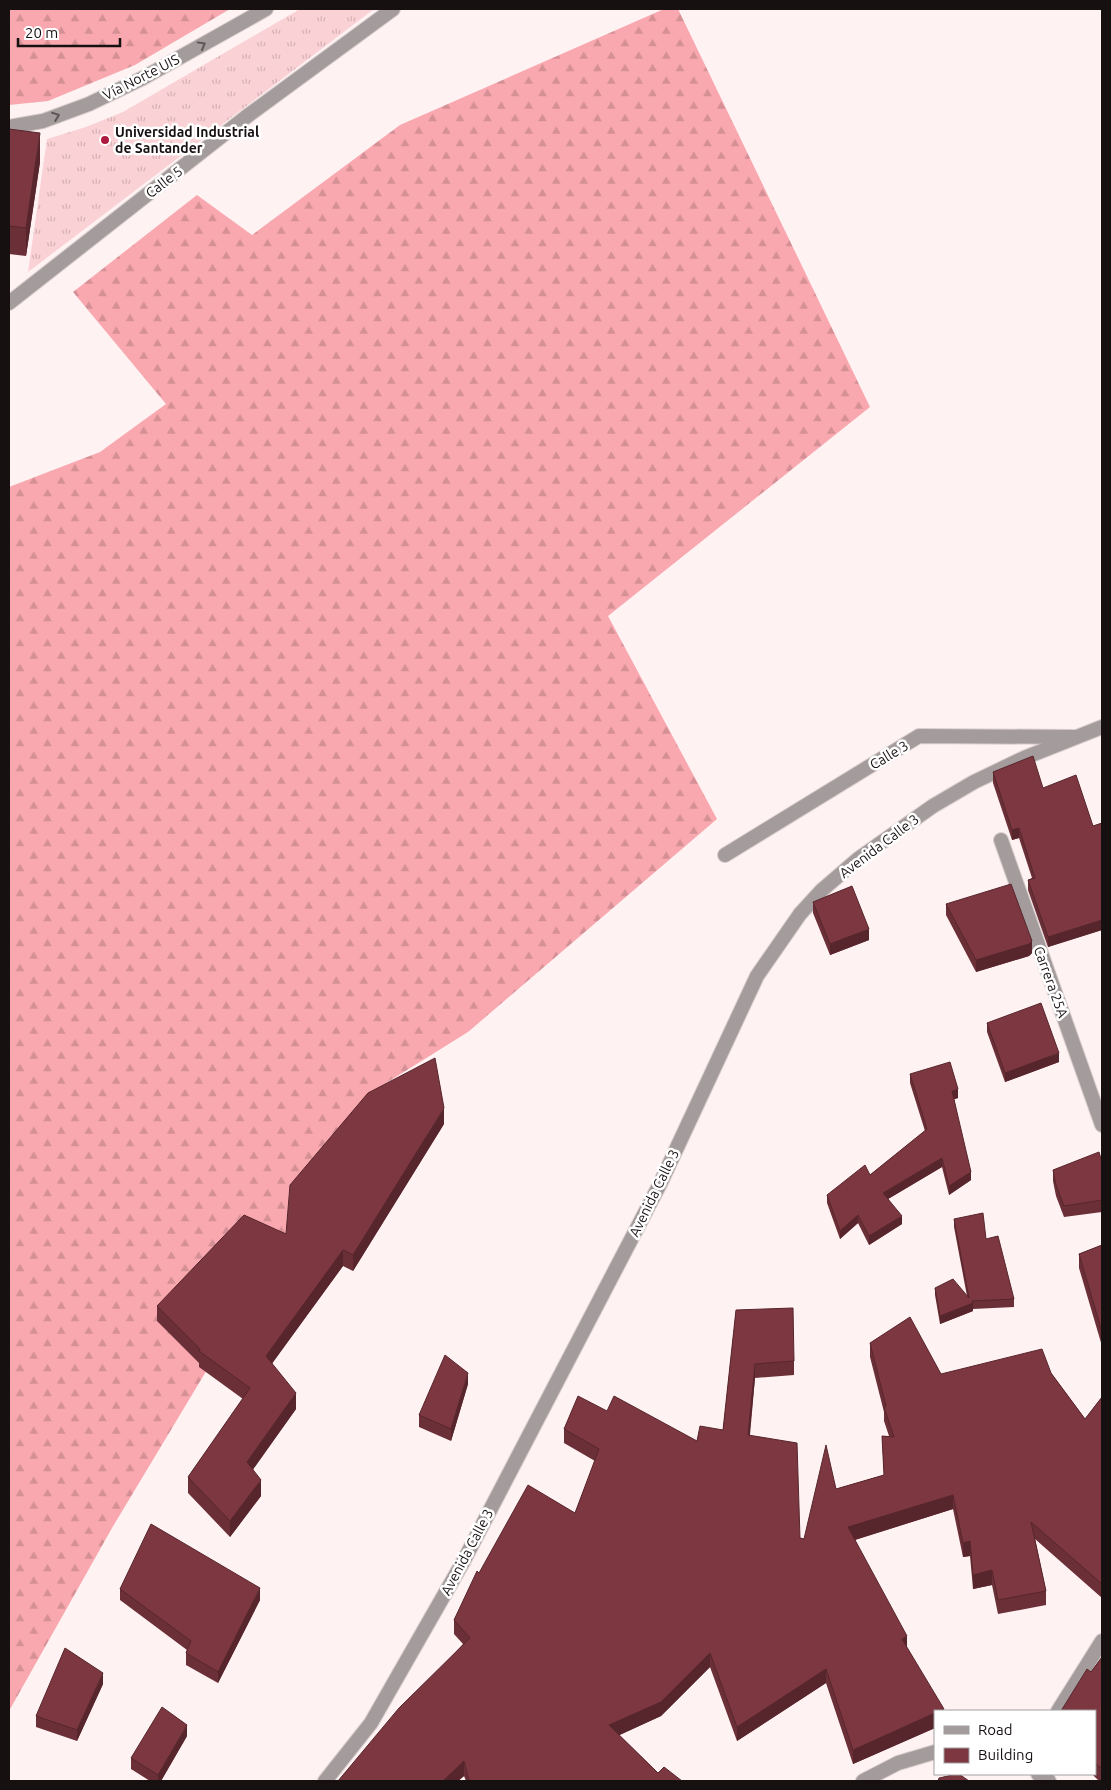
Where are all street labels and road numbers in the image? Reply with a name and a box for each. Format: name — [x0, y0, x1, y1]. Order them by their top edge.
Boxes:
street label: Vía Norte UIS — [100, 51, 182, 103]
street label: Calle 5 — [143, 163, 185, 201]
street label: Calle 3 — [867, 737, 911, 773]
street label: Avenida Calle 3 — [836, 811, 922, 881]
street label: Carrera 25A — [1031, 944, 1071, 1020]
street label: Avenida Calle 3 — [626, 1147, 682, 1239]
street label: Avenida Calle 3 — [438, 1506, 496, 1598]

